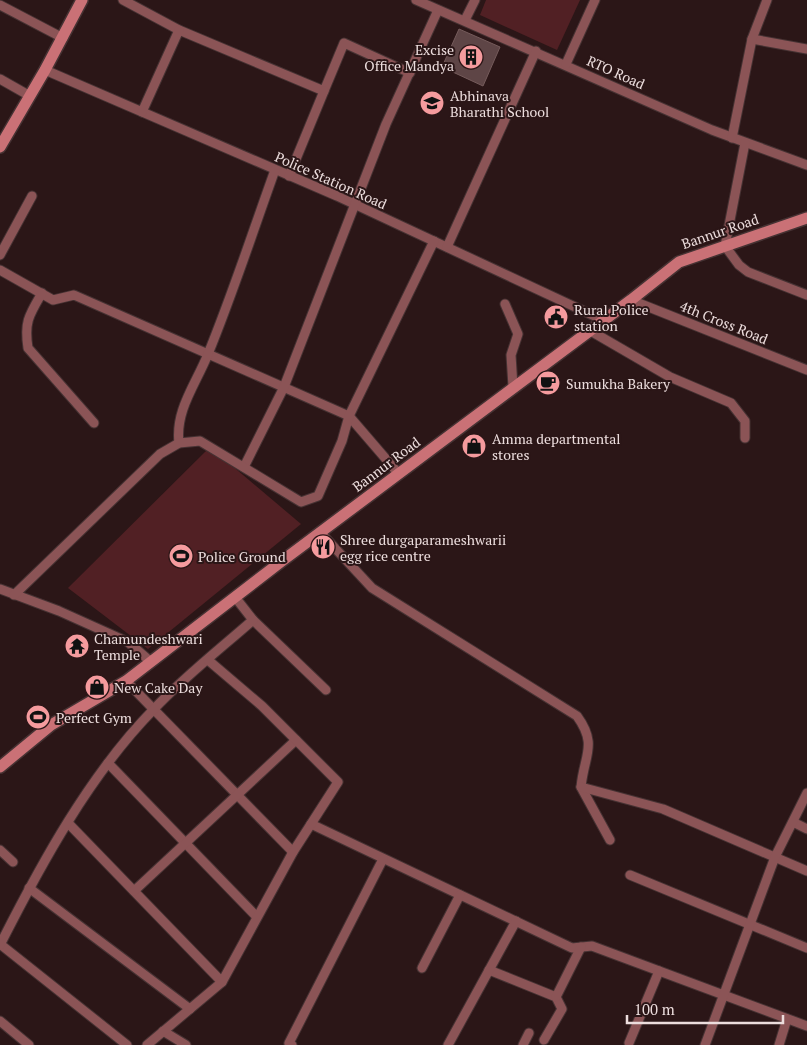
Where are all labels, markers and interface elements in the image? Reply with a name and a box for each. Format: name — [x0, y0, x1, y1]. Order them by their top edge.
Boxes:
place label: Excise Office Mandya — [364, 40, 454, 75]
building icon: Excise Office Mandya — [458, 44, 484, 70]
street label: RTO Road — [584, 51, 648, 93]
place label: Abhinava Bharathi School — [450, 86, 549, 121]
school or university icon: Abhinava Bharathi School — [419, 90, 445, 116]
street label: Police Station Road — [272, 147, 390, 213]
street label: Bannur Road — [679, 209, 761, 253]
street label: 4th Cross Road — [677, 296, 771, 348]
place label: Rural Police station — [574, 300, 648, 335]
public building icon: Rural Police station — [543, 304, 569, 330]
cafe icon: Sumukha Bakery — [535, 370, 561, 396]
place label: Sumukha Bakery — [566, 374, 671, 393]
place label: Amma departmental stores — [492, 429, 621, 464]
street label: Bannur Road — [348, 432, 424, 496]
shop icon: Amma departmental stores — [461, 433, 487, 459]
place label: Shree durgaparameshwarii egg rice centre — [340, 530, 506, 565]
restaurant icon: Shree durgaparameshwarii egg rice centre — [310, 534, 336, 560]
sports icon: Police Ground — [168, 543, 194, 569]
place label: Police Ground — [198, 547, 286, 566]
place label: Chamundeshwari Temple — [94, 629, 203, 664]
temple icon: Chamundeshwari Temple — [64, 633, 90, 659]
shop icon: New Cake Day — [84, 674, 110, 700]
place label: New Cake Day — [114, 678, 203, 697]
sports icon: Perfect Gym — [25, 704, 51, 730]
place label: Perfect Gym — [56, 708, 132, 727]
scale bar — [627, 992, 783, 1024]
text: 100 m — [634, 999, 675, 1019]

